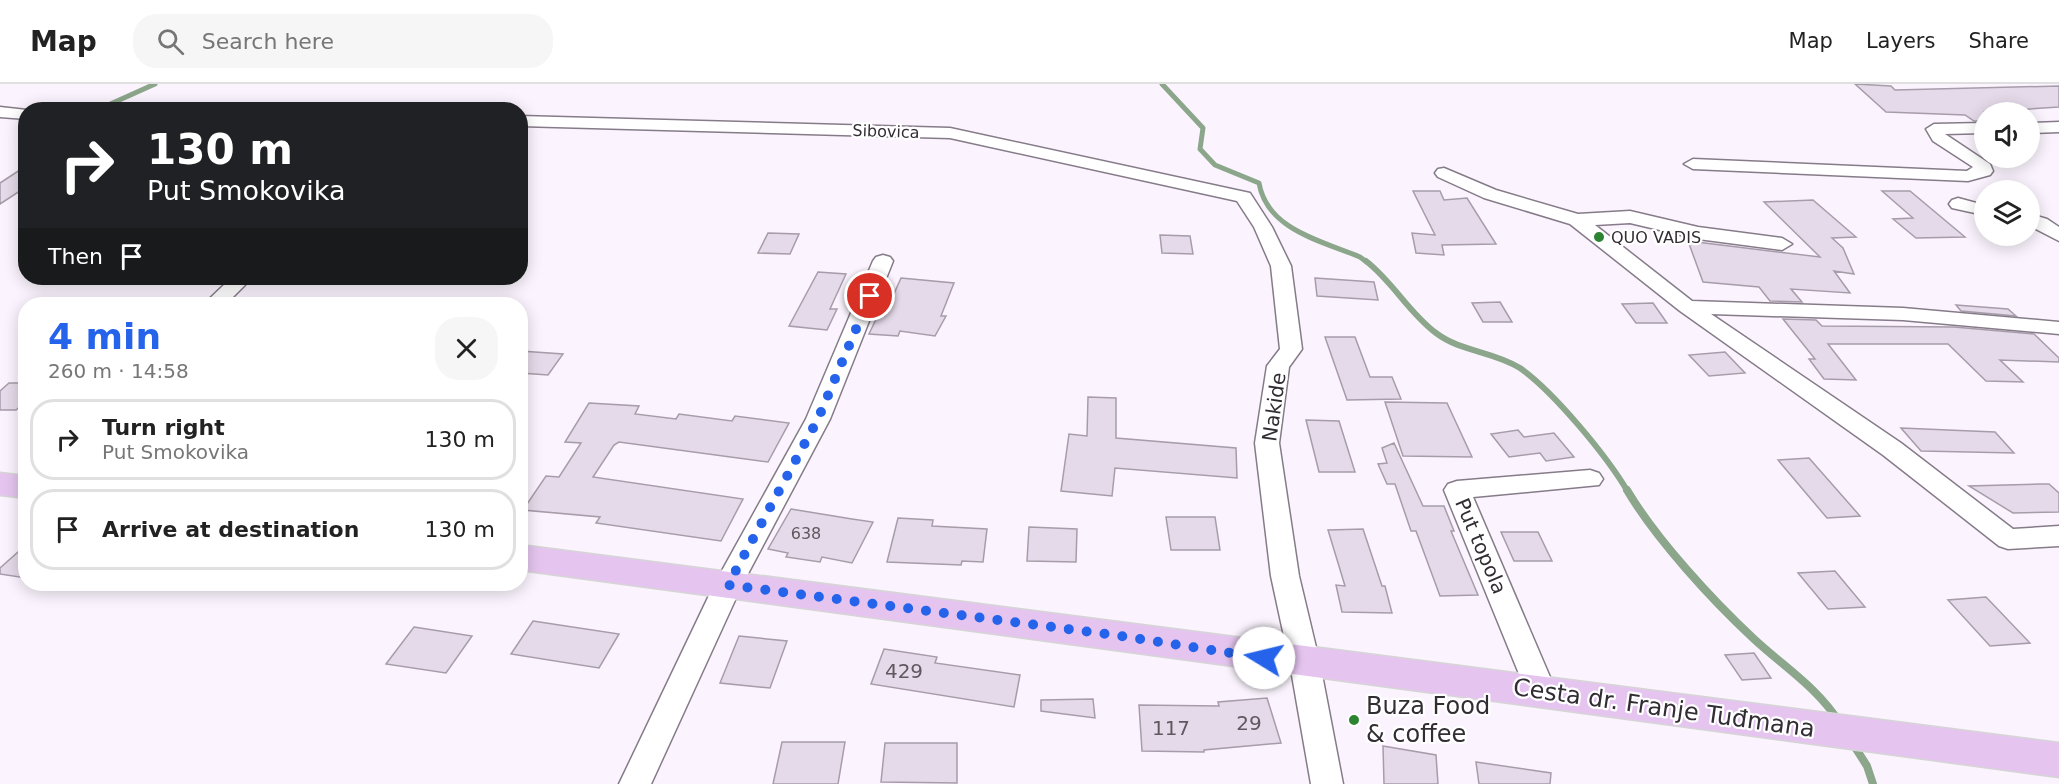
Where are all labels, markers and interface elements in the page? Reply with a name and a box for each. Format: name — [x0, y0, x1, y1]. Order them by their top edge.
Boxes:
search box — [133, 14, 553, 68]
text: Map — [30, 25, 97, 58]
icon: search — [154, 25, 187, 58]
text: Search here — [202, 29, 334, 54]
text: Map — [1789, 29, 1833, 53]
text: Layers — [1866, 29, 1935, 53]
text: Share — [1968, 29, 2029, 53]
map controls — [1974, 102, 2040, 246]
button: sound — [1974, 102, 2040, 168]
street label: Sibovica — [852, 121, 920, 142]
text: 130 m — [147, 125, 293, 174]
icon: right — [48, 126, 126, 204]
text: Put Smokovika — [147, 175, 345, 206]
button: layers — [1974, 180, 2040, 246]
place label: QUO VADIS — [1611, 228, 1701, 247]
marker: QUO VADIS — [1592, 230, 1606, 244]
icon: arrive — [115, 240, 148, 273]
text: Then — [48, 244, 103, 269]
pin — [844, 270, 895, 321]
icon: arrive — [853, 279, 886, 312]
text: 4 min — [48, 316, 161, 357]
button: close — [435, 317, 498, 380]
text: 260 m · 14:58 — [48, 359, 189, 383]
street label: Nakide — [1257, 371, 1291, 443]
text: Turn right — [102, 415, 225, 440]
icon: right — [51, 423, 84, 456]
text: 130 m — [425, 427, 495, 452]
text: Put Smokovika — [102, 440, 249, 464]
street label: Put topola — [1450, 495, 1512, 597]
icon: arrive — [51, 513, 84, 546]
text: Arrive at destination — [102, 517, 359, 542]
text: 130 m — [425, 517, 495, 542]
house number: 638 — [791, 524, 821, 543]
position arrow — [1232, 626, 1296, 690]
house number: 429 — [885, 659, 923, 683]
street label: Cesta dr. Franje Tuđmana — [1511, 673, 1817, 743]
place label: Buza Food & coffee — [1366, 692, 1490, 748]
house number: 29 — [1236, 711, 1262, 735]
marker: Buza Food & coffee — [1347, 713, 1361, 727]
house number: 117 — [1152, 716, 1190, 740]

